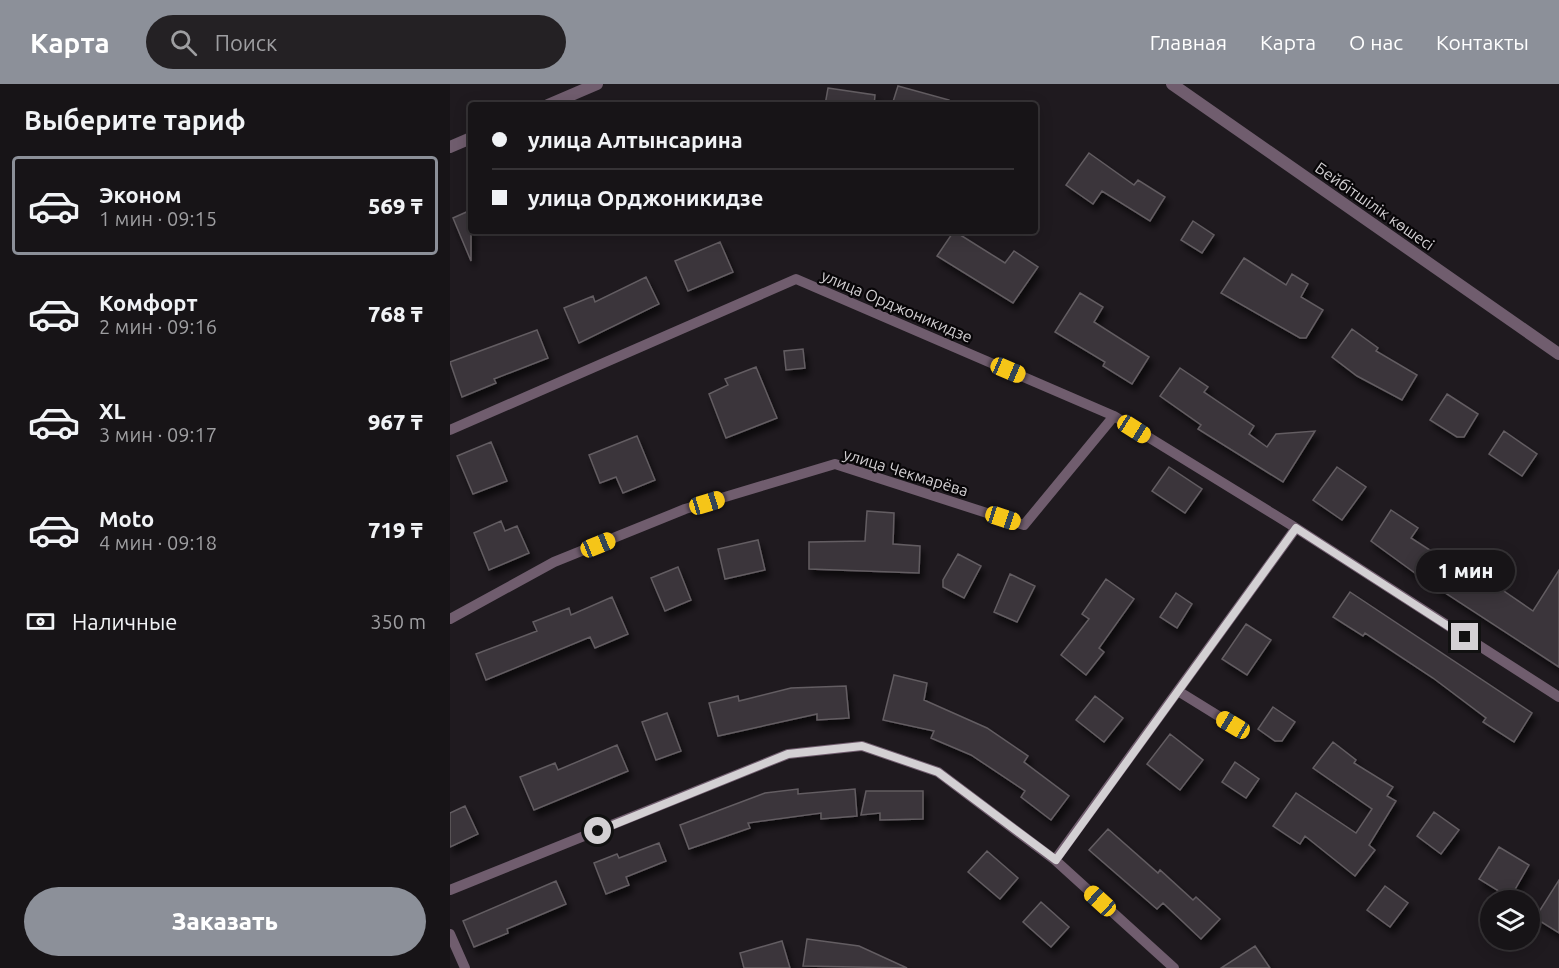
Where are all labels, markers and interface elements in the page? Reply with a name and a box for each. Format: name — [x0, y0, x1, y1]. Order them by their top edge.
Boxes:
search box — [146, 15, 566, 69]
icon: search — [167, 26, 200, 59]
text: Карта — [30, 27, 110, 58]
text: Поиск — [215, 30, 277, 55]
text: Главная — [1150, 30, 1227, 54]
text: Карта — [1260, 30, 1316, 54]
text: О нас — [1349, 30, 1403, 54]
text: Контакты — [1436, 30, 1529, 54]
text: Выберите тариф — [24, 105, 246, 135]
text: улица Алтынсарина — [528, 127, 743, 152]
street label: Бейбітшілік көшесі — [1312, 158, 1438, 254]
icon: car — [27, 179, 81, 233]
text: Эконом — [99, 182, 181, 207]
text: улица Орджоникидзе — [528, 185, 763, 210]
text: 569 ₸ — [368, 193, 423, 218]
text: 1 мин · 09:15 — [99, 207, 217, 230]
street label: улица Орджоникидзе — [819, 266, 975, 346]
icon: car — [27, 287, 81, 341]
text: Комфорт — [99, 290, 198, 315]
text: 768 ₸ — [368, 301, 423, 326]
text: 2 мин · 09:16 — [99, 315, 217, 338]
car — [988, 355, 1028, 385]
icon: car — [27, 395, 81, 449]
text: XL — [99, 398, 126, 423]
text: 967 ₸ — [368, 409, 423, 434]
car — [1114, 412, 1154, 446]
text: 3 мин · 09:17 — [99, 423, 217, 446]
street label: улица Чекмарёва — [841, 444, 971, 500]
car — [687, 489, 727, 517]
icon: car — [27, 503, 81, 557]
car — [983, 504, 1023, 532]
text: Moto — [99, 506, 154, 531]
text: 719 ₸ — [368, 517, 423, 542]
car — [578, 530, 618, 560]
text: 4 мин · 09:18 — [99, 531, 217, 554]
callout: 1 мин — [1416, 550, 1514, 592]
text: 1 мин — [1438, 559, 1493, 582]
icon: cash — [24, 605, 57, 638]
text: Наличные — [72, 609, 177, 634]
text: 350 m — [370, 610, 426, 633]
route end — [1451, 623, 1478, 650]
car — [1213, 708, 1253, 742]
route start — [584, 817, 611, 844]
car — [1081, 882, 1119, 920]
button: Заказать — [24, 887, 426, 956]
map controls — [1480, 890, 1540, 950]
button: layers — [1480, 890, 1540, 950]

